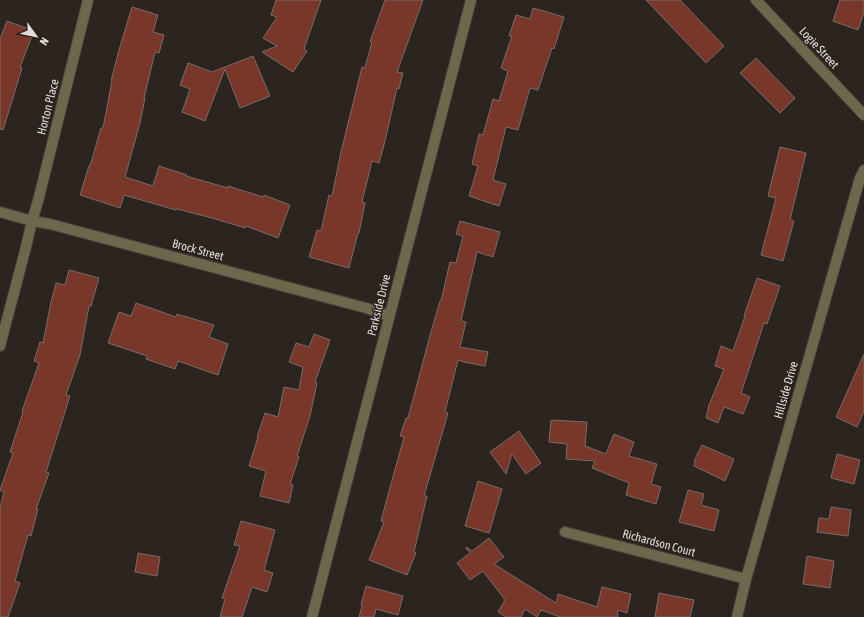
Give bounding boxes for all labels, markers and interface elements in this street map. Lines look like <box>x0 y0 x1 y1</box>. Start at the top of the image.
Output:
north arrow <box>16 16 56 56</box>
street label: Logie Street <box>796 24 842 72</box>
text: N <box>38 35 51 47</box>
street label: Horton Place <box>34 78 62 136</box>
street label: Brock Street <box>171 236 226 264</box>
street label: Parkside Drive <box>365 273 393 337</box>
street label: Hillside Drive <box>771 360 801 420</box>
street label: Richardson Court <box>621 527 697 560</box>

